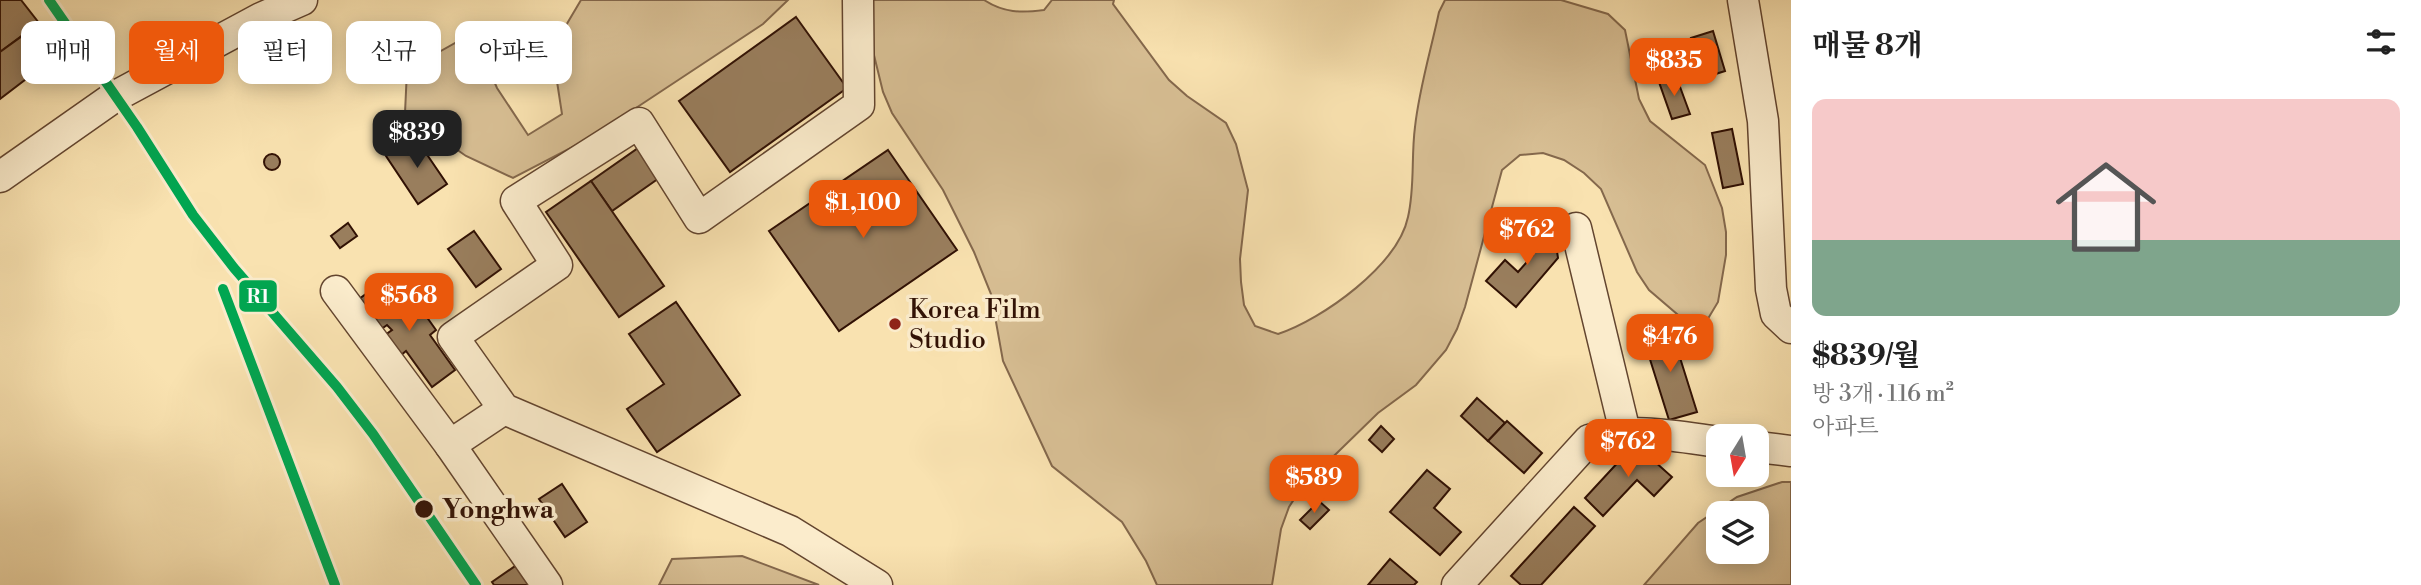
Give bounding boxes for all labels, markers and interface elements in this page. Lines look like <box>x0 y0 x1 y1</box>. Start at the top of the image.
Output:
chip: 매매 <box>21 21 115 84</box>
chip: 월세 <box>129 21 224 84</box>
chip: 필터 <box>238 21 332 84</box>
chip: 신규 <box>346 21 441 84</box>
chip: 아파트 <box>455 21 572 84</box>
icon: filters <box>2362 23 2400 61</box>
text: 매물 8개 <box>1812 27 1923 65</box>
pin: $835 <box>1633 38 1715 98</box>
text: $835 <box>1646 47 1702 75</box>
pin: $839 <box>376 110 458 170</box>
text: $839 <box>389 119 445 147</box>
icon: home <box>2043 144 2169 270</box>
pin: $1,100 <box>806 180 920 240</box>
text: $1,100 <box>825 189 901 217</box>
pin: $762 <box>1486 208 1568 267</box>
text: $762 <box>1499 216 1555 244</box>
pin: $568 <box>368 274 450 333</box>
line badge: R1 <box>238 279 278 313</box>
text: $568 <box>380 282 438 310</box>
text: R1 <box>246 285 270 309</box>
place label: Korea Film Studio <box>909 294 1041 356</box>
pin: $476 <box>1629 314 1711 374</box>
marker: Korea Film Studio <box>887 316 903 332</box>
text: $476 <box>1642 323 1698 351</box>
text: $839/월 <box>1812 337 1921 375</box>
text: 방 3개 · 116 m² <box>1812 380 1954 408</box>
text: 아파트 <box>1812 413 1879 441</box>
pin: $762 <box>1587 420 1669 479</box>
north arrow <box>1706 424 1769 486</box>
map controls <box>1706 424 1769 564</box>
text: $762 <box>1600 428 1656 456</box>
pin: $589 <box>1273 456 1355 515</box>
text: $589 <box>1285 464 1343 492</box>
place label: Yonghwa <box>442 494 555 526</box>
marker: Yonghwa <box>413 498 435 520</box>
button: layers <box>1706 501 1769 564</box>

